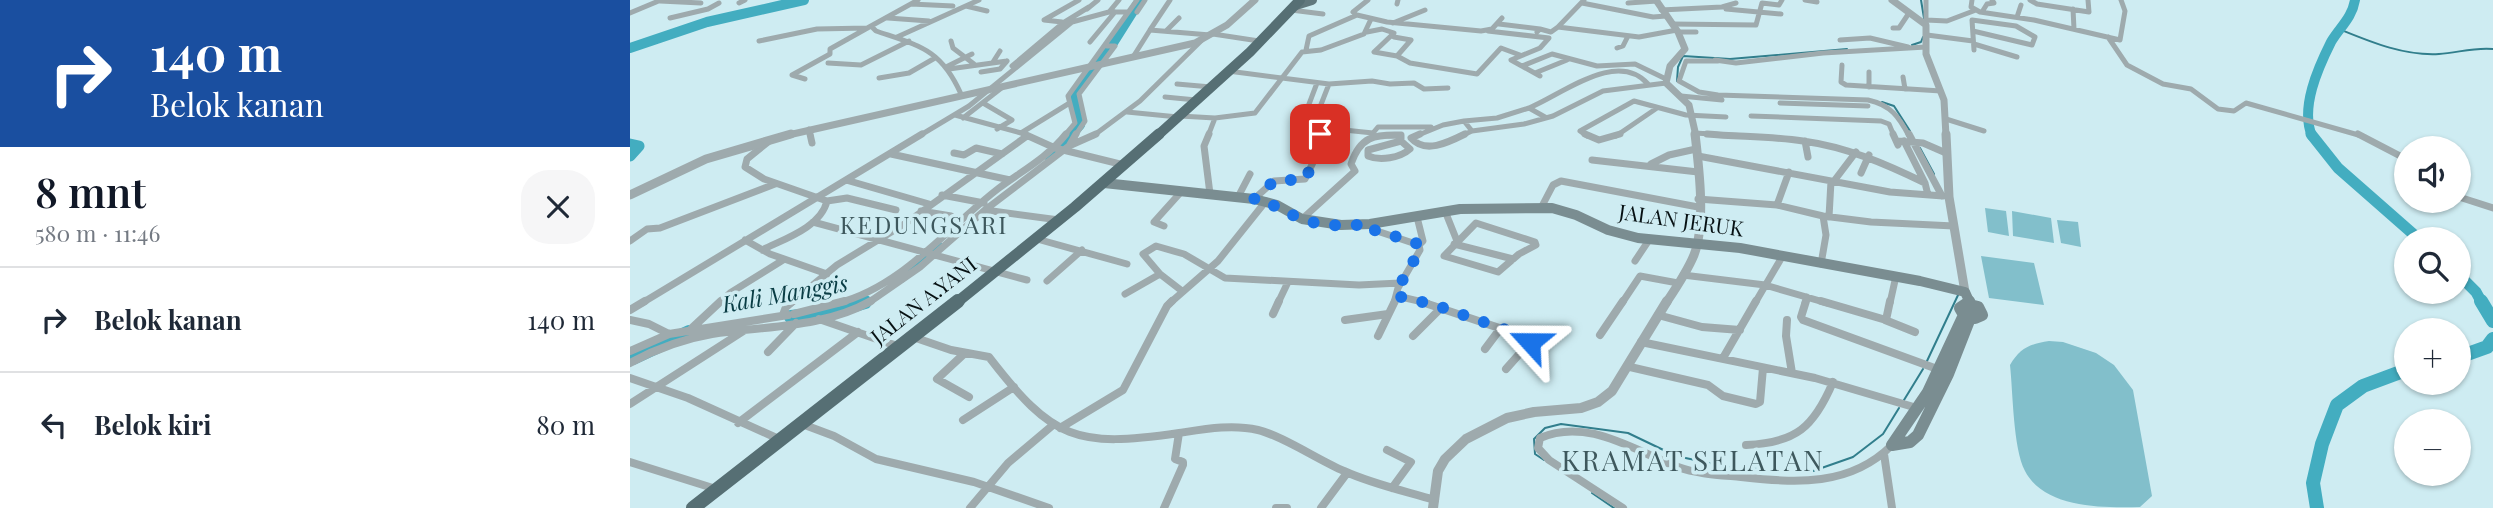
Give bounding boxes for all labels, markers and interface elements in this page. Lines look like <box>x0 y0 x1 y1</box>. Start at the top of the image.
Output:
text: 140 m <box>150 19 282 84</box>
icon: right <box>35 28 126 119</box>
text: Belok kanan <box>150 82 324 125</box>
pin <box>1290 104 1350 164</box>
icon: arrive <box>1301 115 1339 153</box>
map controls <box>2394 136 2471 486</box>
button: sound <box>2394 136 2471 213</box>
text: 8 mnt <box>35 163 146 219</box>
button: close <box>521 170 595 244</box>
street label: JALAN JERUK <box>1616 196 1746 242</box>
district label: KEDUNGSARI <box>840 208 1008 240</box>
text: 580 m · 11:46 <box>35 217 160 248</box>
button: search <box>2394 227 2471 304</box>
street label: JALAN A.YANI <box>863 249 981 350</box>
water label: Kali Manggis <box>718 266 850 319</box>
icon: right <box>35 301 73 339</box>
text: Belok kanan <box>94 302 242 337</box>
text: 140 m <box>527 302 595 337</box>
position arrow <box>1493 305 1567 379</box>
button: + <box>2394 318 2471 395</box>
icon: left <box>35 406 73 444</box>
text: Belok kiri <box>94 407 211 442</box>
text: 80 m <box>536 407 595 442</box>
button: − <box>2394 409 2471 486</box>
district label: KRAMAT SELATAN <box>1561 441 1825 478</box>

